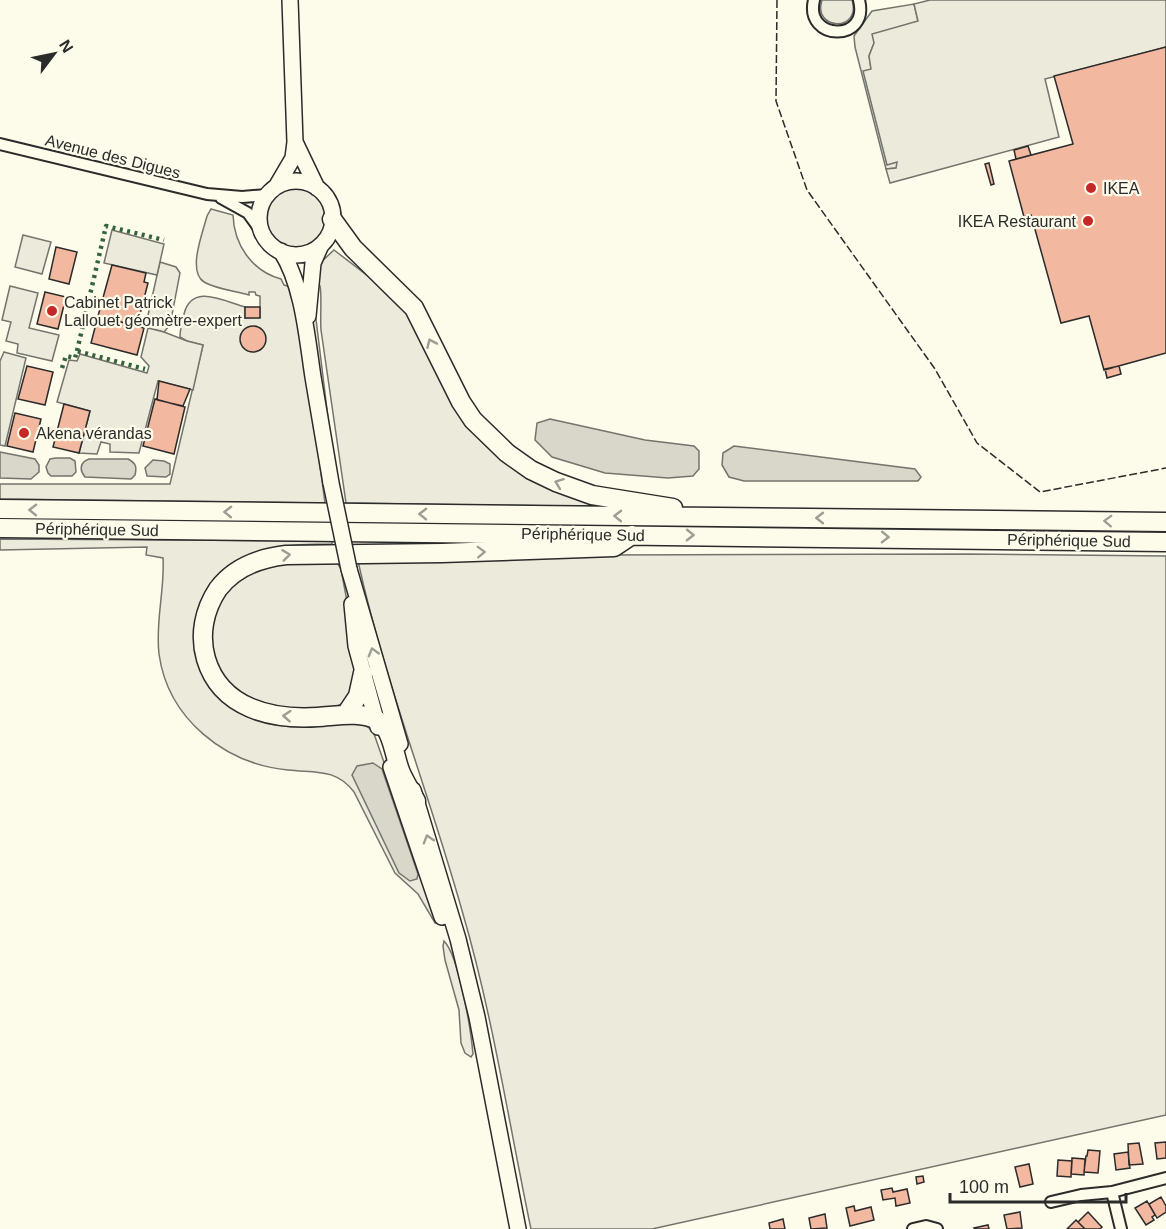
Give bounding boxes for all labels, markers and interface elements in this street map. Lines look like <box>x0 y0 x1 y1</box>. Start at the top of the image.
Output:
north arrow <box>24 24 84 84</box>
text: N <box>56 37 77 56</box>
street label: Avenue des Digues <box>44 131 182 181</box>
place label: IKEA <box>1103 180 1140 197</box>
marker: IKEA <box>1084 181 1098 195</box>
place label: IKEA Restaurant <box>958 213 1077 230</box>
marker: IKEA Restaurant <box>1081 214 1095 228</box>
place label: Cabinet Patrick Lallouet géomètre-expert <box>64 294 242 329</box>
marker: Cabinet Patrick Lallouet géomètre-expert <box>45 304 59 318</box>
one-way arrow <box>427 339 439 350</box>
place label: Akena vérandas <box>36 425 152 442</box>
marker: Akena vérandas <box>17 426 31 440</box>
one-way arrow <box>554 478 565 490</box>
one-way arrow <box>29 504 38 516</box>
one-way arrow <box>224 506 233 518</box>
one-way arrow <box>418 508 427 520</box>
one-way arrow <box>613 510 622 522</box>
one-way arrow <box>815 511 824 524</box>
one-way arrow <box>1103 515 1112 527</box>
street label: Périphérique Sud <box>35 520 159 539</box>
street label: Périphérique Sud <box>521 525 645 544</box>
one-way arrow <box>686 529 695 541</box>
one-way arrow <box>881 531 890 543</box>
street label: Périphérique Sud <box>1007 531 1131 550</box>
one-way arrow <box>476 546 485 558</box>
one-way arrow <box>281 549 291 562</box>
one-way arrow <box>368 647 380 658</box>
one-way arrow <box>283 710 292 723</box>
one-way arrow <box>423 834 435 845</box>
scale bar <box>950 1166 1126 1204</box>
text: 100 m <box>959 1177 1009 1197</box>

